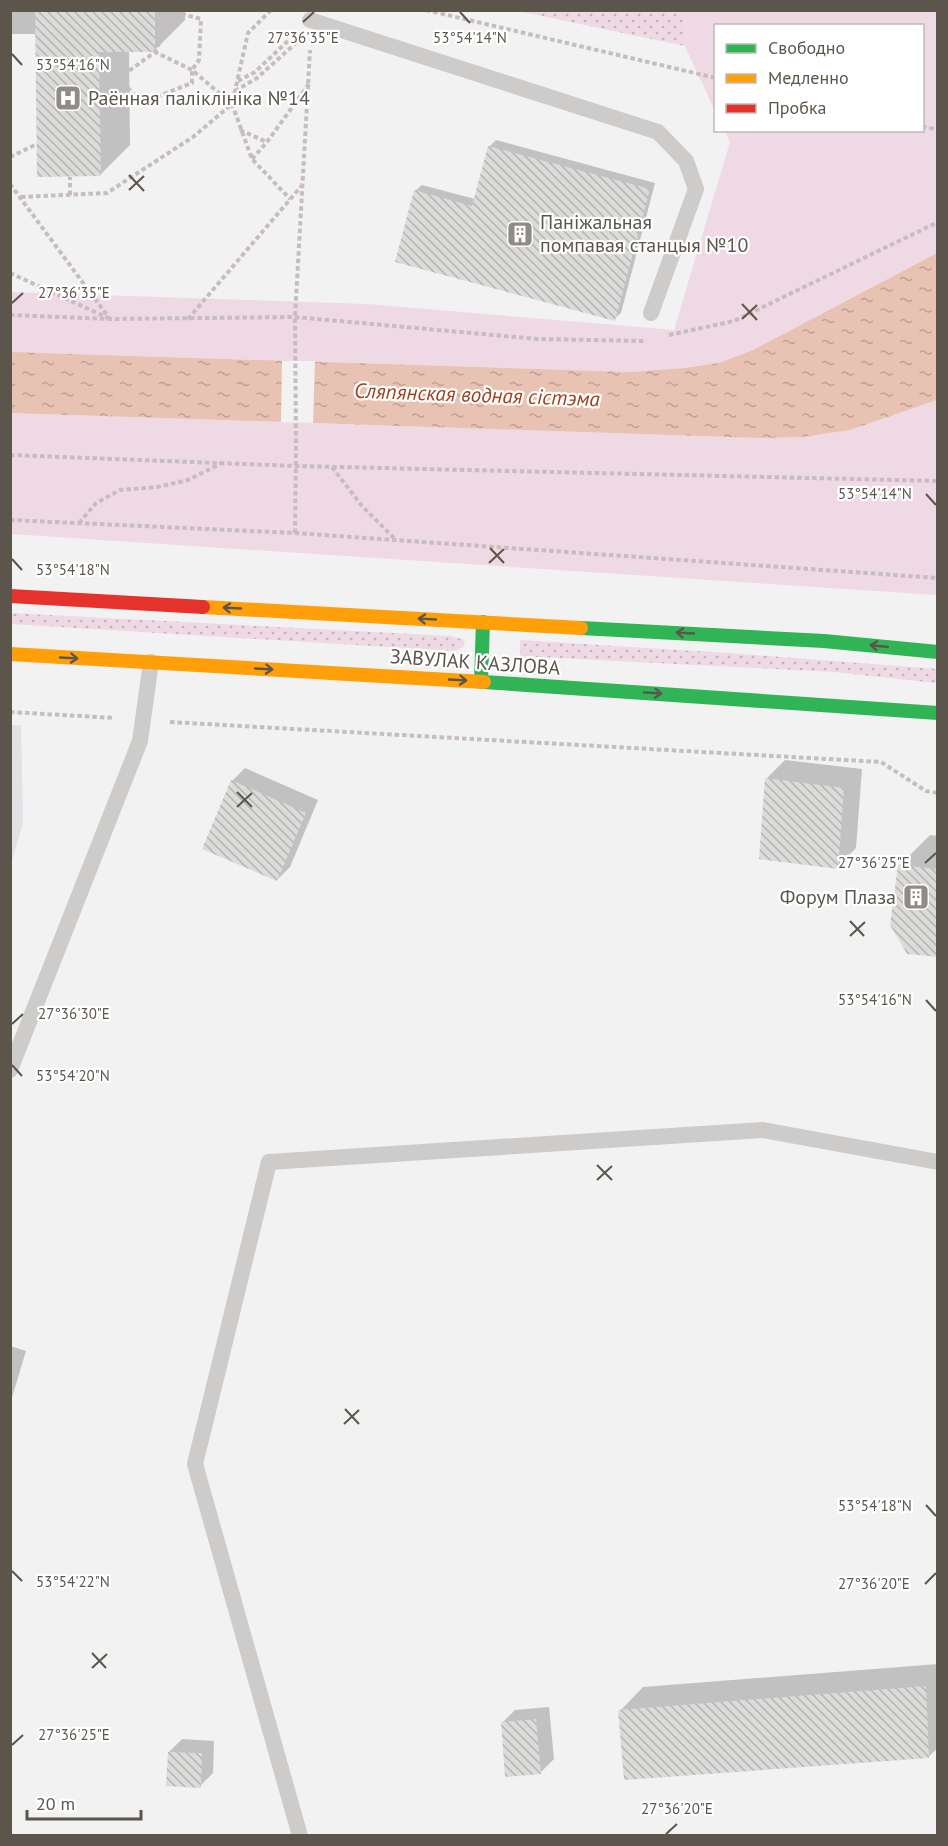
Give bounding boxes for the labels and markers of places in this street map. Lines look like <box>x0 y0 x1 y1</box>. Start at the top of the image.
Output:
hospital icon: Раённая паліклініка №14 <box>53 83 83 113</box>
place label: Раённая паліклініка №14 <box>88 85 310 111</box>
place label: Паніжальная помпавая станцыя №10 <box>540 209 748 258</box>
building icon: Паніжальная помпавая станцыя №10 <box>505 219 535 249</box>
building icon: Форум Плаза <box>901 882 931 912</box>
place label: Форум Плаза <box>780 884 896 910</box>

